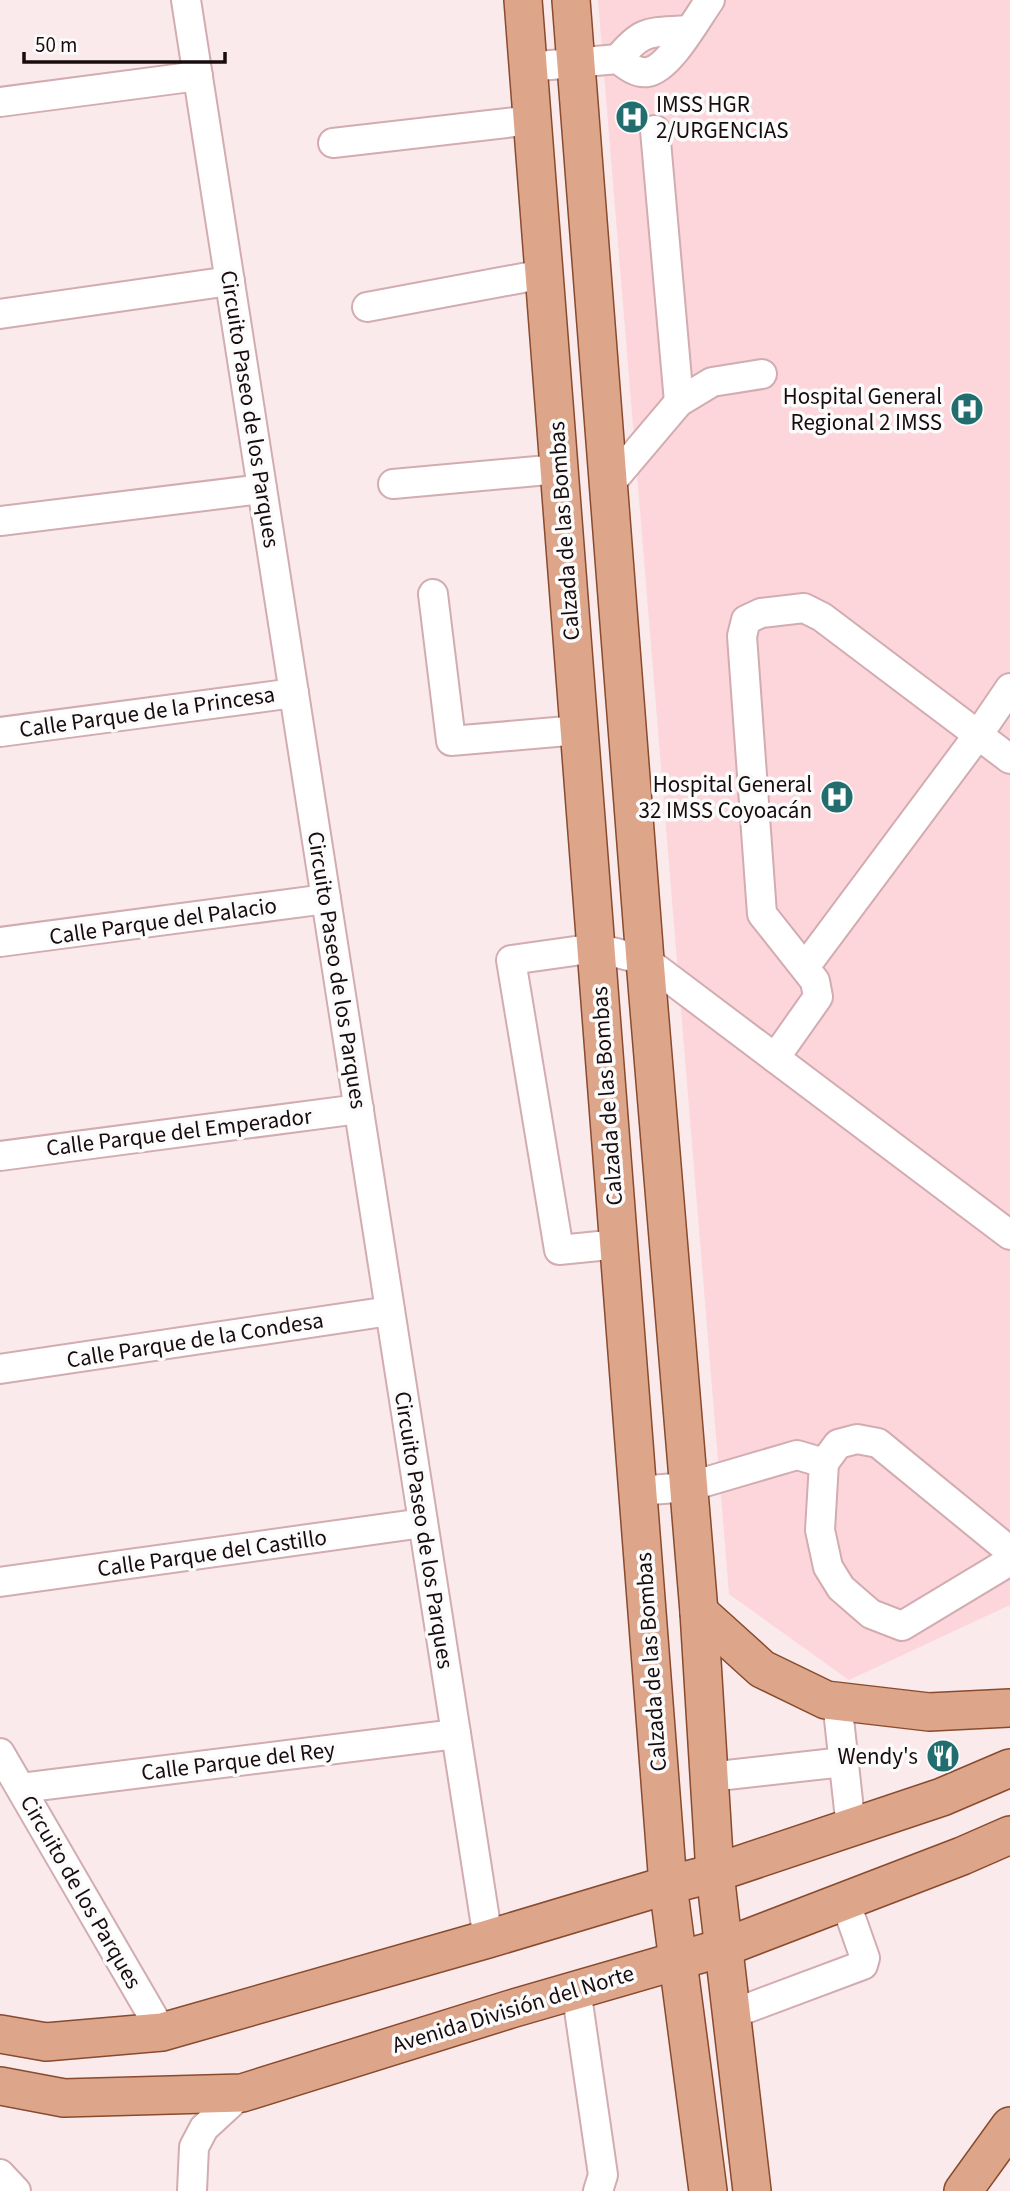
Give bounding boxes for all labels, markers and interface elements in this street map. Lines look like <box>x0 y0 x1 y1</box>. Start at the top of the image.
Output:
scale bar <box>24 21 226 65</box>
text: 50 m <box>35 30 77 60</box>
place label: IMSS HGR 2/URGENCIAS <box>656 88 789 147</box>
hospital icon: IMSS HGR 2/URGENCIAS <box>613 98 651 136</box>
street label: Circuito Paseo de los Parques <box>212 268 288 550</box>
place label: Hospital General Regional 2 IMSS <box>783 380 942 439</box>
hospital icon: Hospital General Regional 2 IMSS <box>948 390 986 428</box>
street label: Calzada de las Bombas <box>540 420 588 642</box>
street label: Calle Parque de la Princesa <box>17 678 277 746</box>
place label: Hospital General 32 IMSS Coyoacán <box>639 768 812 827</box>
hospital icon: Hospital General 32 IMSS Coyoacán <box>818 778 856 816</box>
street label: Circuito Paseo de los Parques <box>299 829 375 1111</box>
street label: Calle Parque del Palacio <box>47 889 279 953</box>
street label: Calzada de las Bombas <box>583 985 631 1207</box>
street label: Calle Parque del Emperador <box>44 1099 315 1165</box>
street label: Calle Parque de la Condesa <box>64 1303 326 1377</box>
street label: Circuito Paseo de los Parques <box>386 1389 462 1671</box>
street label: Calle Parque del Castillo <box>95 1521 329 1585</box>
street label: Calzada de las Bombas <box>627 1551 675 1773</box>
street label: Calle Parque del Rey <box>139 1733 337 1789</box>
restaurant icon: Wendy's <box>924 1737 962 1775</box>
place label: Wendy's <box>838 1740 918 1773</box>
street label: Circuito de los Parques <box>12 1789 150 1995</box>
street label: Avenida División del Norte <box>388 1956 638 2062</box>

